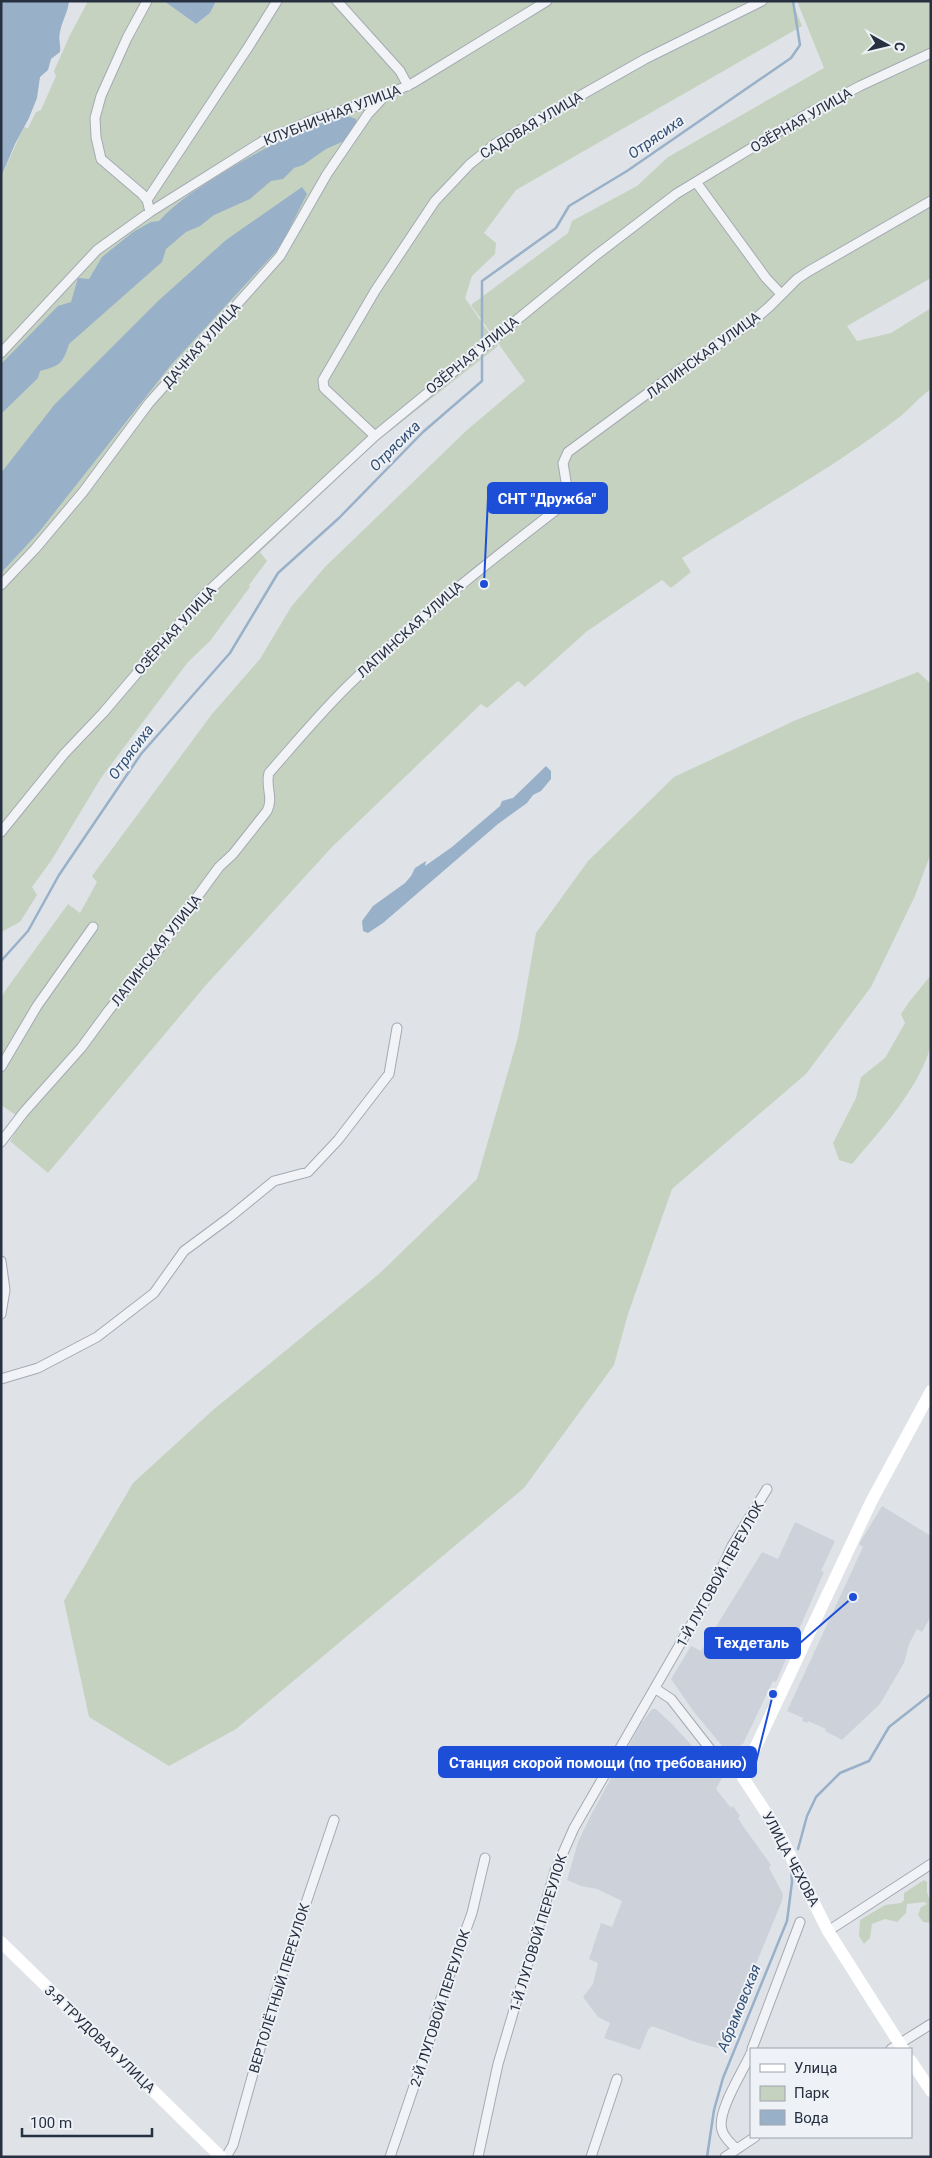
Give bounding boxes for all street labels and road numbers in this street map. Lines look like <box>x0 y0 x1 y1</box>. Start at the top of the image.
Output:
street label: КЛУБНИЧНАЯ УЛИЦА <box>261 81 403 149</box>
street label: ОЗЁРНАЯ УЛИЦА <box>748 85 854 155</box>
street label: САДОВАЯ УЛИЦА <box>477 88 585 162</box>
street label: ДАЧНАЯ УЛИЦА <box>159 299 243 391</box>
street label: ЛАПИНСКАЯ УЛИЦА <box>643 308 763 402</box>
street label: ОЗЁРНАЯ УЛИЦА <box>423 313 521 397</box>
street label: ЛАПИНСКАЯ УЛИЦА <box>354 577 466 681</box>
street label: ОЗЁРНАЯ УЛИЦА <box>131 582 219 678</box>
street label: ЛАПИНСКАЯ УЛИЦА <box>108 891 204 1009</box>
street label: 1-Й ЛУГОВОЙ ПЕРЕУЛОК <box>673 1498 767 1650</box>
street label: УЛИЦА ЧЕХОВА <box>759 1809 823 1909</box>
street label: 1-Й ЛУГОВОЙ ПЕРЕУЛОК <box>506 1852 570 2014</box>
street label: ВЕРТОЛЁТНЫЙ ПЕРЕУЛОК <box>246 1901 312 2075</box>
street label: 2-Й ЛУГОВОЙ ПЕРЕУЛОК <box>407 1927 473 2089</box>
street label: 3-Я ТРУДОВАЯ УЛИЦА <box>41 1982 159 2096</box>

